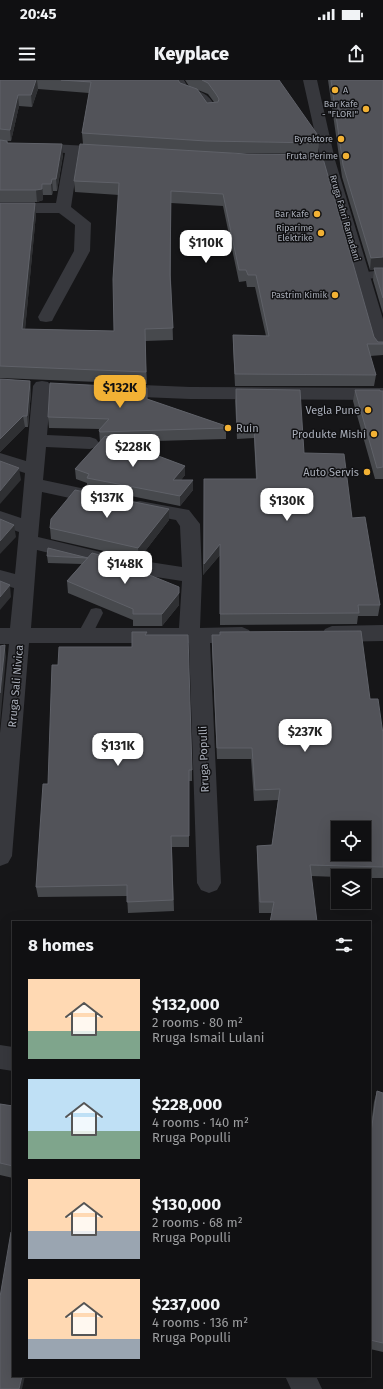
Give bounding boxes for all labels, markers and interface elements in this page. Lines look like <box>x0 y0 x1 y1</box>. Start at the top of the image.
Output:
text: 20:45 <box>20 5 56 23</box>
icon: menu <box>16 43 38 65</box>
text: Keyplace <box>154 43 229 65</box>
icon: share <box>345 43 367 65</box>
marker: A <box>330 85 340 95</box>
place label: A <box>343 85 349 95</box>
place label: Bar Kafe - "FLORI" <box>322 99 358 119</box>
marker: Bar Kafe - "FLORI" <box>361 104 371 114</box>
place label: Byrektore <box>294 134 333 144</box>
marker: Byrektore <box>336 134 346 144</box>
place label: Fruta Perime <box>286 151 338 161</box>
marker: Fruta Perime <box>341 151 351 161</box>
street label: Rruga Fahri Ramadani <box>328 174 362 262</box>
place label: Bar Kafe <box>275 209 309 219</box>
marker: Bar Kafe <box>312 209 322 219</box>
place label: Riparime Elektrike <box>276 223 313 243</box>
marker: Riparime Elektrike <box>316 228 326 238</box>
pin: $110K <box>178 230 234 264</box>
text: $110K <box>189 235 223 250</box>
place label: Pastrim Kimik <box>271 290 327 300</box>
marker: Pastrim Kimik <box>330 290 340 300</box>
pin: $132K <box>92 375 148 409</box>
text: $132K <box>103 380 137 395</box>
place label: Vegla Pune <box>305 404 360 417</box>
marker: Vegla Pune <box>363 405 373 415</box>
place label: Ruin <box>236 422 259 435</box>
marker: Ruin <box>223 423 233 433</box>
place label: Produkte Mishi <box>292 428 366 441</box>
marker: Produkte Mishi <box>369 429 379 439</box>
pin: $228K <box>105 434 161 468</box>
text: $228K <box>115 439 151 454</box>
place label: Auto Servis <box>303 466 359 479</box>
marker: Auto Servis <box>362 467 372 477</box>
pin: $137K <box>79 485 135 519</box>
pin: $130K <box>259 488 315 522</box>
text: $137K <box>90 490 124 505</box>
text: $130K <box>269 493 305 508</box>
pin: $148K <box>97 551 153 585</box>
text: $148K <box>107 556 143 571</box>
street label: Rruga Sali Nivica <box>6 644 26 728</box>
pin: $237K <box>277 719 333 753</box>
text: $237K <box>288 724 322 739</box>
street label: Rruga Populli <box>196 725 212 793</box>
pin: $131K <box>90 733 146 767</box>
text: $131K <box>101 738 135 753</box>
map controls <box>331 821 371 909</box>
button: locate <box>331 821 371 861</box>
button: layers <box>331 869 371 909</box>
icon: filters <box>333 934 355 956</box>
text: 8 homes <box>28 935 94 956</box>
text: $132,000 <box>152 994 220 1015</box>
icon: home <box>60 995 108 1043</box>
text: 2 rooms · 80 m² <box>152 1015 243 1030</box>
text: Rruga Ismail Lulani <box>152 1030 264 1045</box>
text: $228,000 <box>152 1094 222 1115</box>
icon: home <box>60 1095 108 1143</box>
text: 4 rooms · 140 m² <box>152 1115 249 1130</box>
text: Rruga Populli <box>152 1130 231 1145</box>
text: $130,000 <box>152 1194 221 1215</box>
icon: home <box>60 1195 108 1243</box>
text: 2 rooms · 68 m² <box>152 1215 243 1230</box>
text: Rruga Populli <box>152 1230 231 1245</box>
text: $237,000 <box>152 1294 220 1315</box>
icon: home <box>60 1295 108 1343</box>
text: 4 rooms · 136 m² <box>152 1315 248 1330</box>
text: Rruga Populli <box>152 1330 231 1345</box>

